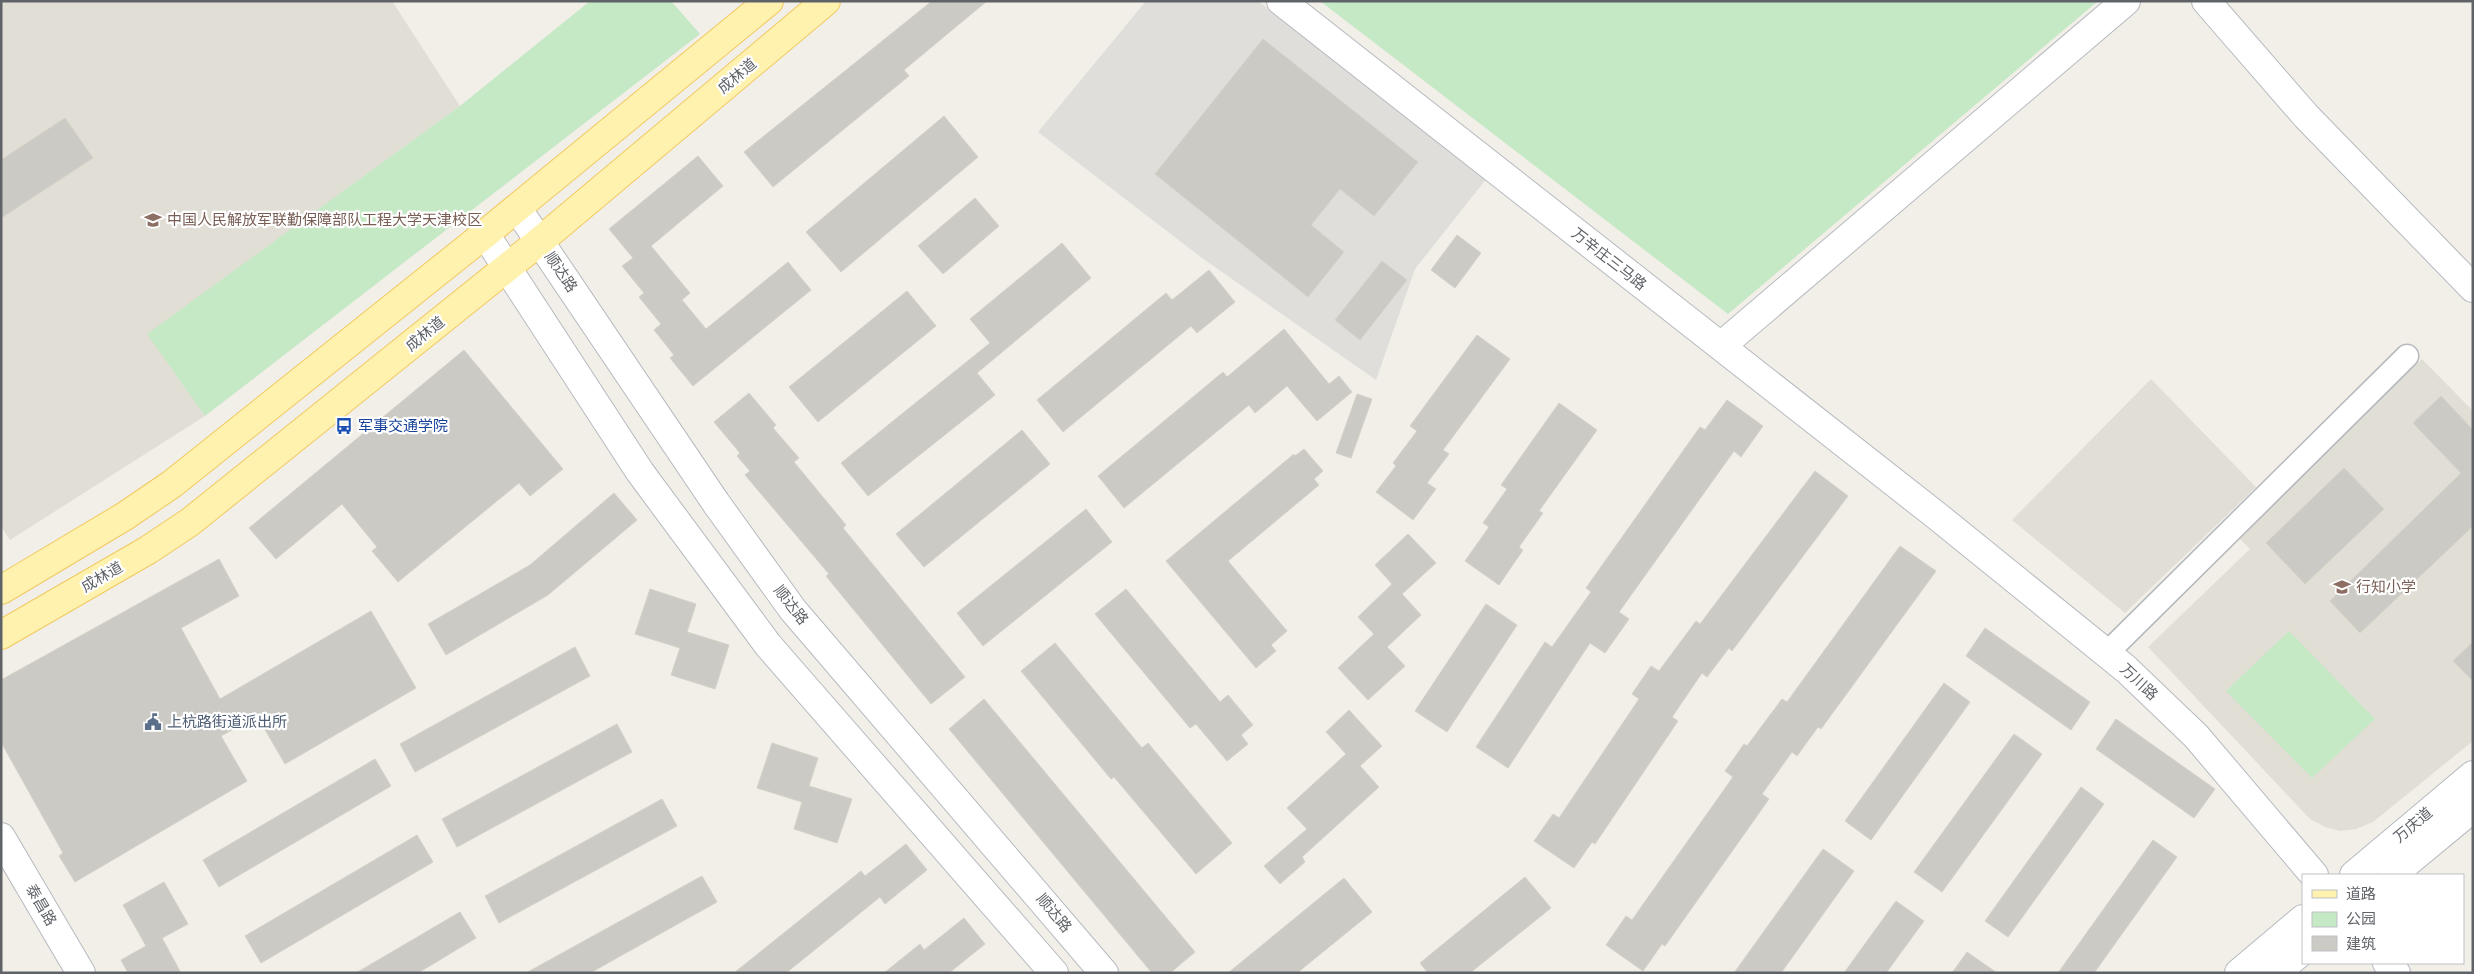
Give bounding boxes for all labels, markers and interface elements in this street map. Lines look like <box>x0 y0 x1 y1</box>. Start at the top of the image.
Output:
street label: 成林道 <box>714 55 760 97</box>
school or university icon: 中国人民解放军联勤保障部队工程大学天津校区 <box>143 210 163 230</box>
place label: 中国人民解放军联勤保障部队工程大学天津校区 <box>167 211 482 229</box>
street label: 万辛庄三马路 <box>1568 224 1650 294</box>
street label: 顺达路 <box>541 248 581 296</box>
street label: 成林道 <box>402 313 448 355</box>
bus stop icon: 军事交通学院 <box>334 416 354 436</box>
place label: 军事交通学院 <box>358 417 448 435</box>
street label: 成林道 <box>78 558 126 596</box>
school or university icon: 行知小学 <box>2332 577 2352 597</box>
place label: 行知小学 <box>2356 578 2416 596</box>
street label: 顺达路 <box>770 582 812 628</box>
street label: 万川路 <box>2116 660 2162 704</box>
public building icon: 上杭路街道派出所 <box>143 712 163 732</box>
place label: 上杭路街道派出所 <box>167 713 287 731</box>
street label: 万庆道 <box>2390 804 2436 846</box>
legend <box>2302 874 2464 964</box>
street label: 泰昌路 <box>22 881 60 929</box>
text: 道路 <box>2346 885 2376 903</box>
street label: 顺达路 <box>1033 890 1075 936</box>
text: 公园 <box>2346 910 2376 928</box>
text: 建筑 <box>2346 935 2376 953</box>

